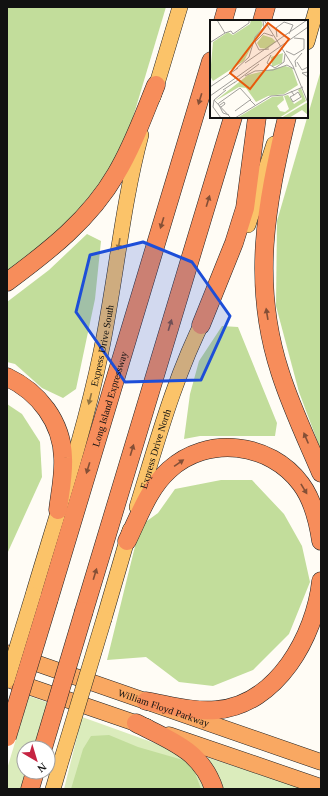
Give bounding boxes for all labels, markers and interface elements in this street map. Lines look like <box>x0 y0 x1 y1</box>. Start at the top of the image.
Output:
inset map <box>210 20 308 118</box>
one-way arrow <box>197 93 203 105</box>
one-way arrow <box>205 194 211 206</box>
one-way arrow <box>159 218 165 230</box>
one-way arrow <box>116 238 122 250</box>
street label: Express Drive South <box>89 304 116 387</box>
one-way arrow <box>264 308 270 320</box>
one-way arrow <box>167 319 173 331</box>
street label: Long Island Expressway <box>90 350 129 448</box>
one-way arrow <box>87 393 93 405</box>
street label: Express Drive North <box>138 408 173 490</box>
one-way arrow <box>303 432 309 443</box>
one-way arrow <box>129 443 135 455</box>
one-way arrow <box>173 459 184 467</box>
one-way arrow <box>85 463 91 475</box>
one-way arrow <box>301 483 308 495</box>
one-way arrow <box>92 568 98 580</box>
street label: William Floyd Parkway <box>117 687 211 729</box>
north arrow <box>16 740 56 780</box>
text: N <box>35 761 49 775</box>

